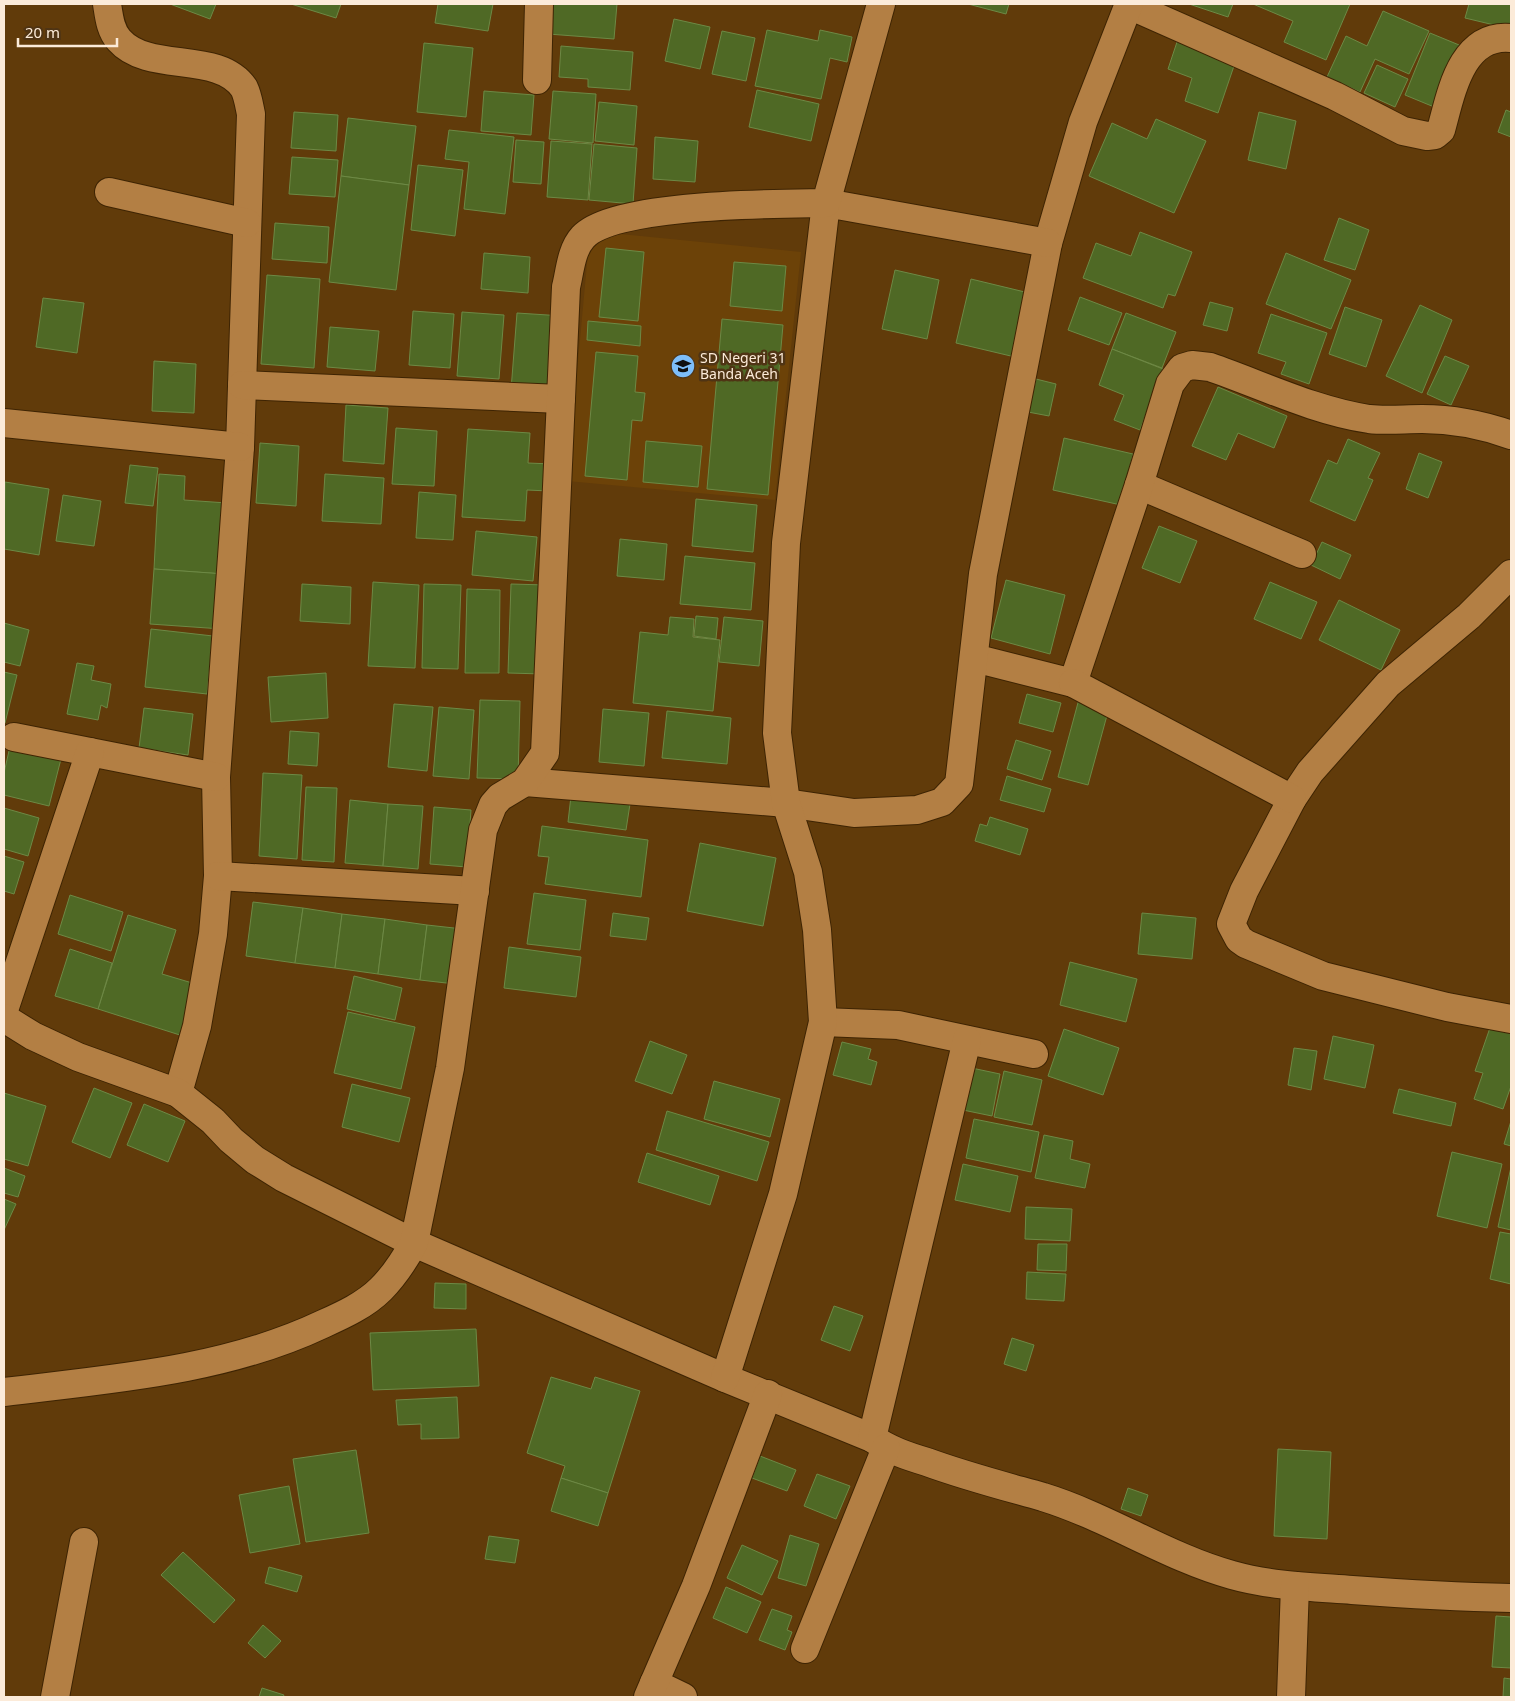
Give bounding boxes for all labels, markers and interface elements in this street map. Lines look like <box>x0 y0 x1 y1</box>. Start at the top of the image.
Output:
scale bar <box>18 15 116 47</box>
text: 20 m <box>25 22 60 42</box>
place label: SD Negeri 31 Banda Aceh <box>700 348 786 383</box>
school or university icon: SD Negeri 31 Banda Aceh <box>670 353 696 379</box>

